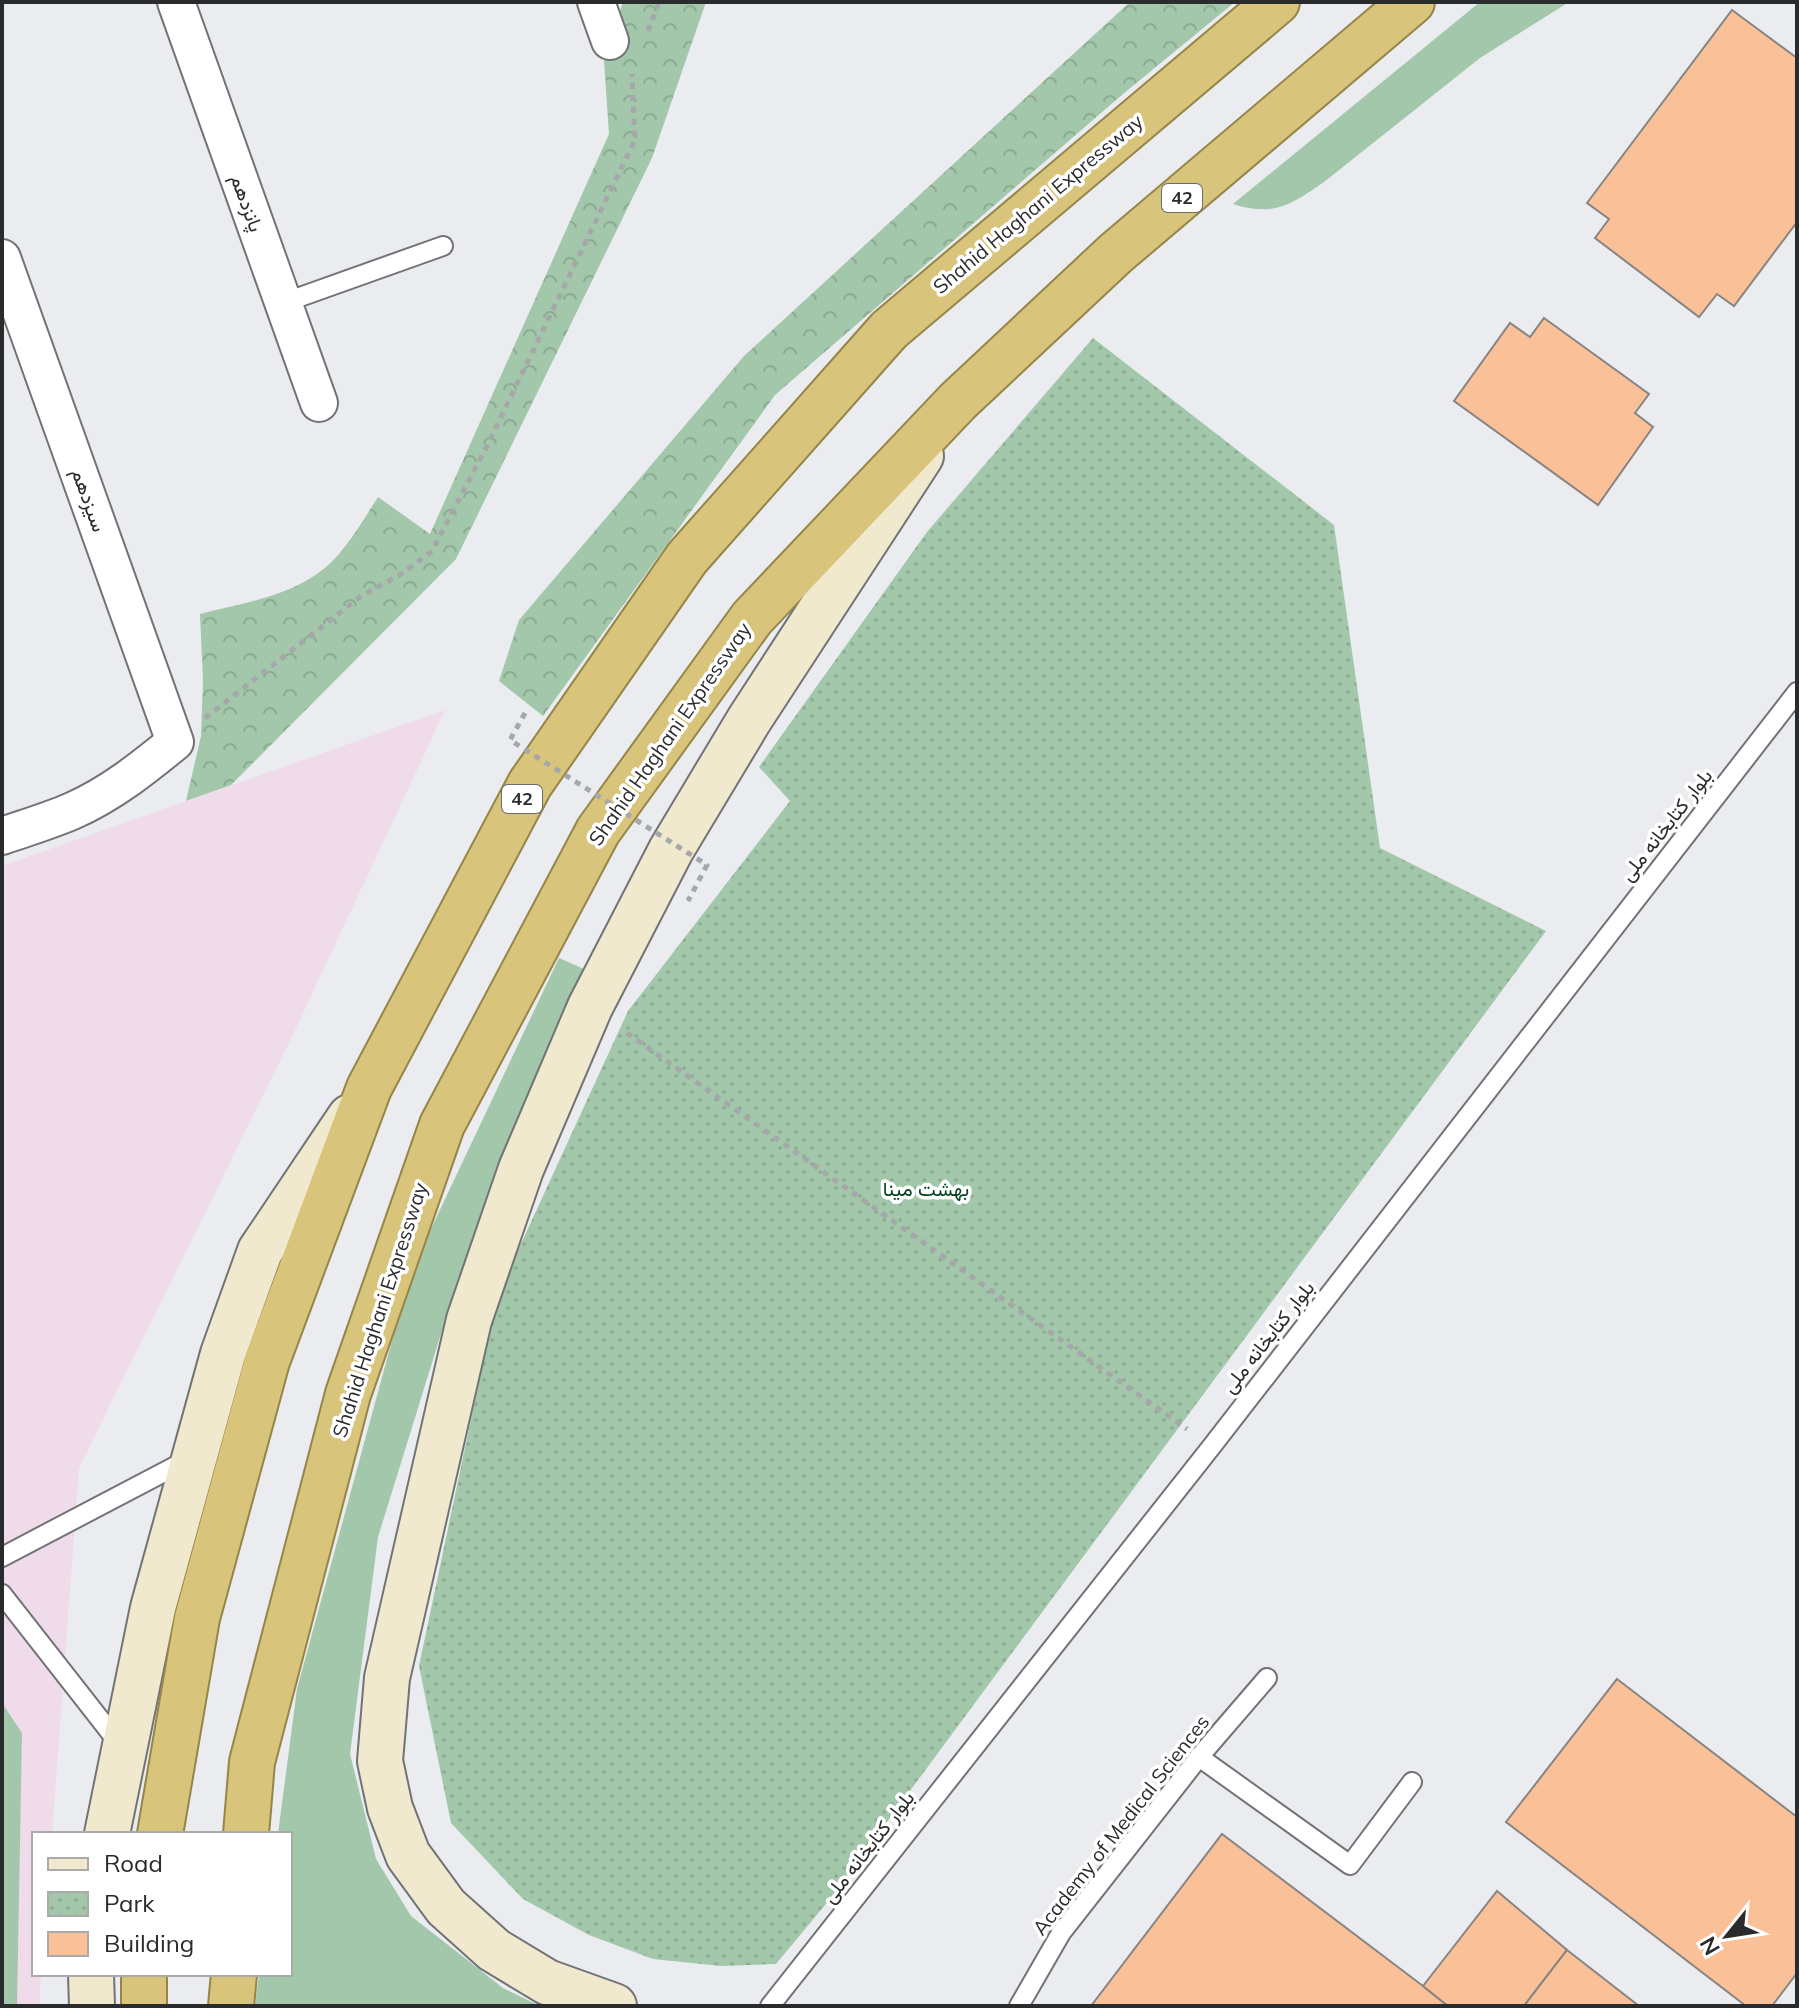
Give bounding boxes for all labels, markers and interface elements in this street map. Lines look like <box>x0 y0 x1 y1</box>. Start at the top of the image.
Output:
street label: Shahid Haghani Expressway <box>928 108 1148 299</box>
street label: پانزدهم <box>224 171 269 236</box>
road number: 42 <box>1162 184 1202 212</box>
street label: سیزدهم <box>65 465 113 535</box>
street label: Shahid Haghani Expressway <box>583 617 756 850</box>
street label: بلوار کتابخانه ملی <box>1614 764 1718 886</box>
road number: 42 <box>502 785 542 813</box>
park label: بهشت مينا <box>883 1176 969 1202</box>
street label: Shahid Haghani Expressway <box>326 1179 433 1440</box>
street label: بلوار کتابخانه ملی <box>1216 1276 1320 1398</box>
street label: Academy of Medical Sciences <box>1027 1710 1214 1940</box>
street label: بلوار کتابخانه ملی <box>816 1786 920 1908</box>
legend <box>32 1832 292 1976</box>
text: Road <box>104 1848 163 1878</box>
text: Park <box>104 1888 155 1918</box>
north arrow <box>1687 1896 1767 1976</box>
text: Building <box>104 1928 194 1958</box>
text: N <box>1693 1932 1726 1960</box>

